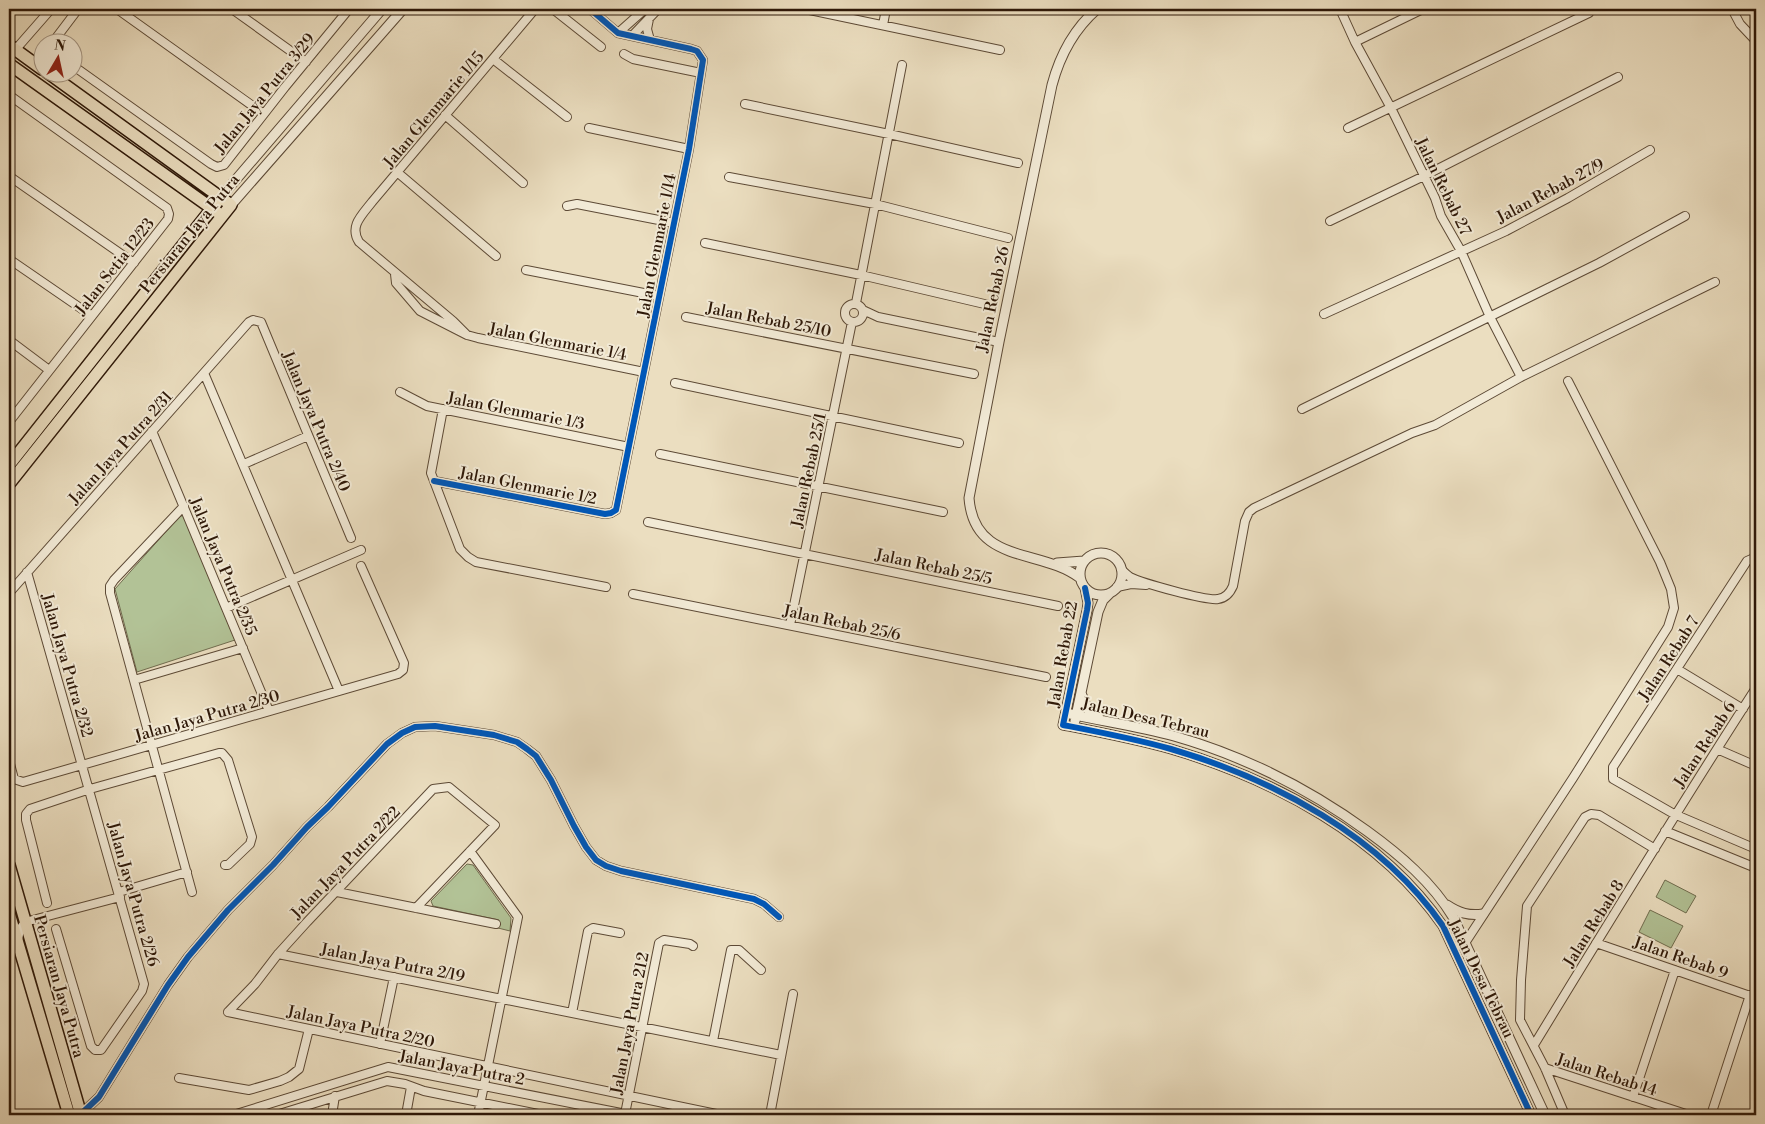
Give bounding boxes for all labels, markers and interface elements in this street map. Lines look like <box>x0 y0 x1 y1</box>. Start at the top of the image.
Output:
street label: Jalan Jaya Putra 3/29 <box>209 29 320 159</box>
north arrow <box>32 32 82 82</box>
text: N <box>53 36 67 56</box>
street label: Jalan Glenmarie 1/15 <box>378 47 489 173</box>
street label: Jalan Rebab 27 <box>1410 133 1475 239</box>
street label: Jalan Rebab 27/9 <box>1492 154 1608 228</box>
street label: Persiaran Jaya Putra <box>136 169 245 297</box>
street label: Jalan Glenmarie 1/14 <box>633 171 681 320</box>
street label: Jalan Setia 12/23 <box>70 214 159 320</box>
street label: Jalan Rebab 26 <box>972 244 1014 355</box>
street label: Jalan Rebab 25/10 <box>704 298 833 342</box>
street label: Jalan Glenmarie 1/4 <box>486 319 629 365</box>
street label: Jalan Jaya Putra 2/40 <box>277 347 355 495</box>
street label: Jalan Jaya Putra 2/31 <box>64 387 177 509</box>
street label: Jalan Glenmarie 1/3 <box>444 388 586 434</box>
street label: Jalan Rebab 25/1 <box>787 411 831 531</box>
street label: Jalan Glenmarie 1/2 <box>456 463 598 509</box>
street label: Jalan Jaya Putra 2/35 <box>185 493 261 639</box>
street label: Jalan Rebab 25/5 <box>873 545 994 589</box>
street label: Jalan Jaya Putra 2/32 <box>37 590 97 739</box>
street label: Jalan Rebab 22 <box>1044 600 1082 710</box>
street label: Jalan Rebab 25/6 <box>780 601 903 645</box>
street label: Jalan Rebab 7 <box>1633 612 1704 706</box>
street label: Jalan Jaya Putra 2/30 <box>131 686 282 747</box>
street label: Jalan Desa Tebrau <box>1079 693 1212 742</box>
street label: Jalan Rebab 6 <box>1669 697 1740 792</box>
street label: Jalan Jaya Putra 2/22 <box>286 802 405 924</box>
street label: Jalan Jaya Putra 2/26 <box>103 819 163 969</box>
street label: Jalan Rebab 8 <box>1559 876 1629 972</box>
street label: Persiaran Jaya Putra <box>29 913 89 1061</box>
street label: Jalan Desa Tebrau <box>1443 914 1519 1041</box>
street label: Jalan Rebab 9 <box>1630 932 1731 984</box>
street label: Jalan Jaya Putra 2/19 <box>318 939 467 987</box>
street label: Jalan Jaya Putra 212 <box>606 951 654 1097</box>
street label: Jalan Jaya Putra 2/20 <box>284 1001 436 1052</box>
street label: Jalan Jaya Putra 2 <box>396 1046 526 1090</box>
street label: Jalan Rebab 14 <box>1553 1049 1660 1101</box>

